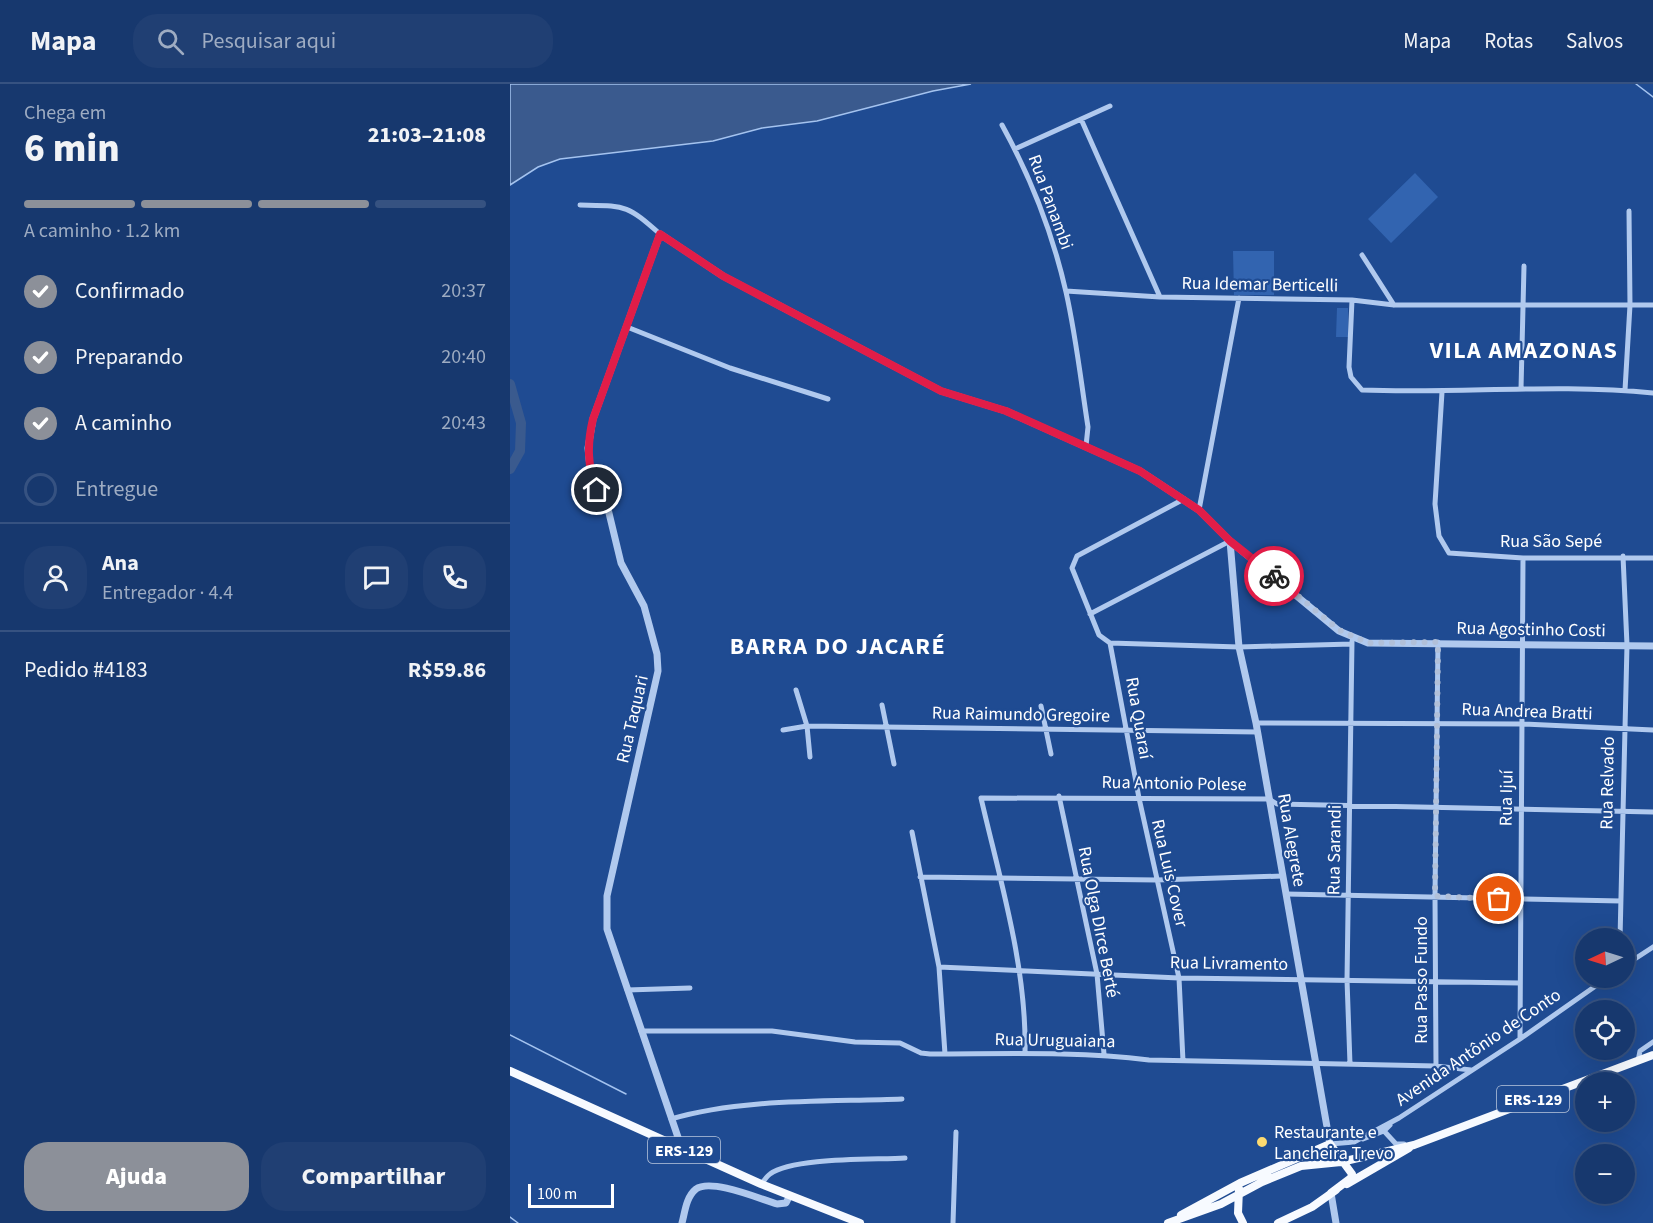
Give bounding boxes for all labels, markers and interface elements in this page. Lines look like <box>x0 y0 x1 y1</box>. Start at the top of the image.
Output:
search box <box>133 14 553 68</box>
text: Mapa <box>30 21 97 61</box>
icon: search <box>154 25 187 58</box>
text: Pesquisar aqui <box>202 25 336 57</box>
text: Mapa <box>1403 26 1451 56</box>
text: Rotas <box>1484 26 1533 56</box>
text: Salvos <box>1566 26 1623 56</box>
text: Chega em <box>24 99 106 127</box>
text: 21:03–21:08 <box>368 119 486 151</box>
text: 6 min <box>24 121 120 177</box>
street label: Rua Panambi <box>1022 151 1079 253</box>
text: A caminho · 1.2 km <box>24 217 180 245</box>
street label: Rua Idemar Berticelli <box>1181 271 1339 298</box>
icon: check <box>24 275 57 308</box>
text: Confirmado <box>75 275 184 307</box>
text: 20:37 <box>441 277 486 305</box>
district label: VILA AMAZONAS <box>1429 333 1618 368</box>
icon: check <box>24 341 57 374</box>
text: Preparando <box>75 341 183 373</box>
text: 20:40 <box>441 343 486 371</box>
icon: check <box>24 407 57 440</box>
text: A caminho <box>75 407 172 439</box>
text: 20:43 <box>441 409 486 437</box>
pin <box>571 464 622 515</box>
text: Entregue <box>75 473 158 505</box>
icon: home <box>580 473 613 506</box>
street label: Rua São Sepé <box>1500 529 1602 554</box>
button: person <box>24 546 87 609</box>
button: chat <box>345 546 408 609</box>
button: phone <box>423 546 486 609</box>
courier <box>1244 546 1304 606</box>
text: Ana <box>102 547 139 579</box>
icon: bike <box>1258 560 1291 593</box>
text: Entregador · 4.4 <box>102 579 233 607</box>
street label: Rua Agostinho Costi <box>1456 616 1606 643</box>
district label: BARRA DO JACARÉ <box>730 629 946 664</box>
text: Pedido #4183 <box>24 654 148 686</box>
text: R$59.86 <box>408 654 486 686</box>
street label: Rua Taquari <box>610 673 655 766</box>
street label: Rua Quaraí <box>1119 675 1158 762</box>
street label: Rua Andrea Bratti <box>1461 697 1593 726</box>
street label: Rua Raimundo Gregoire <box>932 700 1110 729</box>
street label: Rua Relvado <box>1594 736 1621 830</box>
street label: Rua Ijuí <box>1494 769 1519 826</box>
street label: Rua Antonio Polese <box>1101 770 1247 797</box>
street label: Rua Alegrete <box>1271 791 1312 889</box>
street label: Rua Sarandi <box>1321 805 1348 895</box>
street label: Rua Luis Cover <box>1145 817 1194 930</box>
street label: Rua Olga DIrce Berté <box>1072 844 1125 1000</box>
pin <box>1473 873 1524 924</box>
icon: bag <box>1482 882 1515 915</box>
street label: Rua Passo Fundo <box>1409 916 1434 1044</box>
north arrow <box>1575 928 1635 988</box>
map controls <box>1575 928 1635 1204</box>
street label: Rua Livramento <box>1170 950 1288 977</box>
street label: Avenida Antônio de Conto <box>1391 983 1566 1112</box>
button: locate <box>1575 1000 1635 1060</box>
street label: Rua Uruguaiana <box>994 1027 1116 1054</box>
button: + <box>1575 1072 1635 1132</box>
road number: ERS-129 <box>1497 1086 1569 1112</box>
place label: Restaurante e Lancheira Trevo <box>1274 1120 1394 1166</box>
marker: Restaurante e Lancheira Trevo <box>1255 1135 1269 1149</box>
road number: ERS-129 <box>648 1137 720 1163</box>
button: Ajuda <box>24 1142 249 1211</box>
button: Compartilhar <box>261 1142 486 1211</box>
button: − <box>1575 1144 1635 1204</box>
scale bar <box>528 1181 614 1208</box>
text: 100 m <box>537 1183 577 1205</box>

